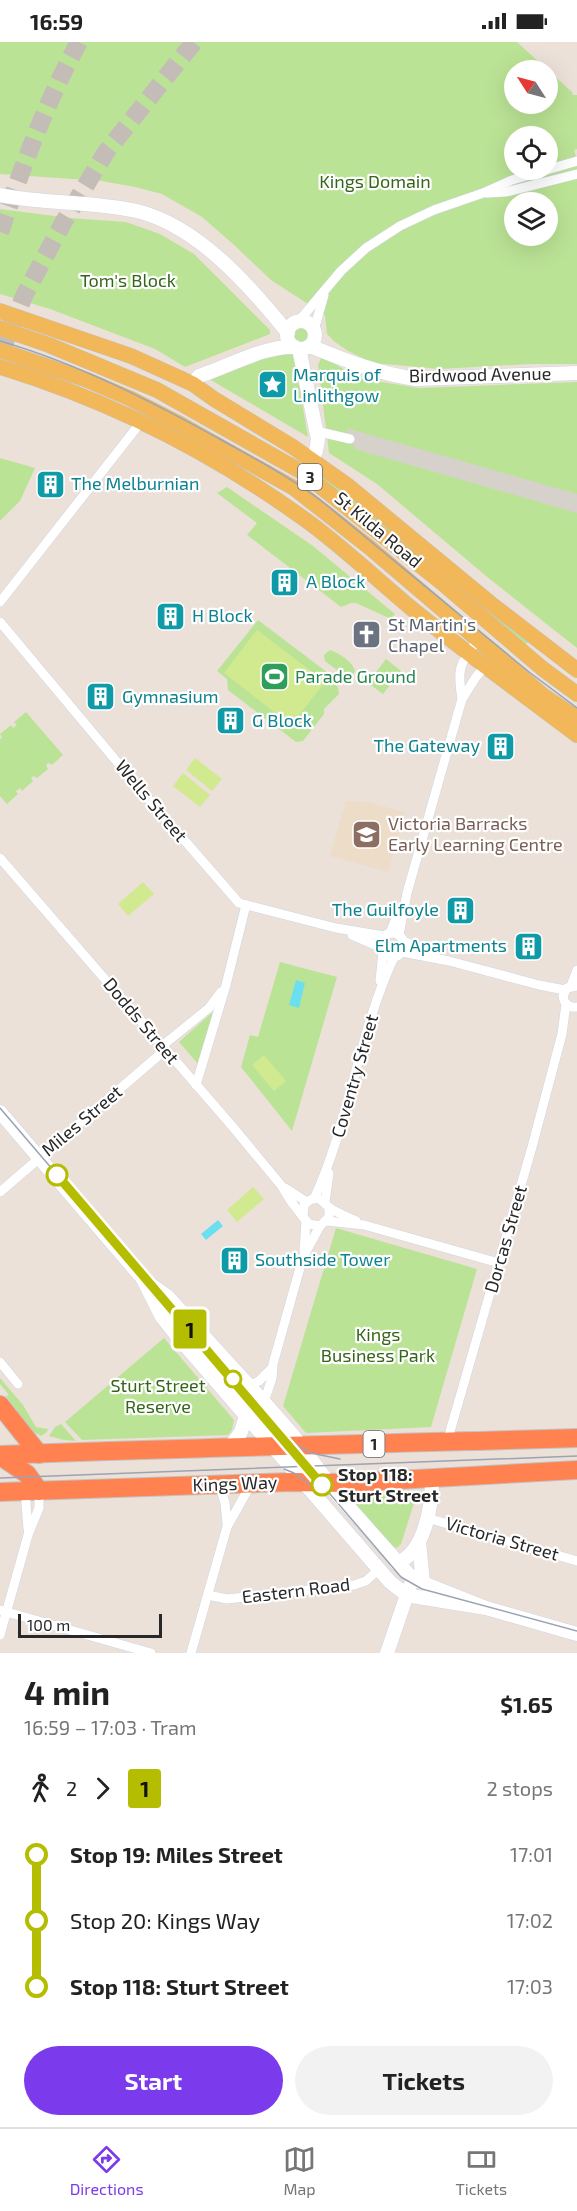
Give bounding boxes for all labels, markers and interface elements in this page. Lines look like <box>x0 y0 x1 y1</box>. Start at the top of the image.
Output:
text: 16:59 <box>30 8 83 34</box>
north arrow <box>504 60 558 114</box>
map controls <box>504 60 558 246</box>
button: locate <box>504 126 558 180</box>
park label: Kings Domain <box>319 170 431 192</box>
button: layers <box>504 192 558 246</box>
park label: Tom's Block <box>80 269 176 291</box>
street label: Birdwood Avenue <box>409 362 551 386</box>
place label: Marquis of Linlithgow <box>293 363 382 406</box>
place icon: Marquis of Linlithgow <box>256 369 288 401</box>
road number: 3 <box>298 464 322 490</box>
building icon: The Melburnian <box>34 468 66 500</box>
place label: The Melburnian <box>71 472 199 494</box>
street label: St Kilda Road <box>331 486 427 572</box>
building icon: A Block <box>269 566 301 598</box>
place label: A Block <box>306 570 365 592</box>
building icon: H Block <box>155 600 187 632</box>
place label: H Block <box>192 604 253 626</box>
place label: St Martin's Chapel <box>388 613 476 656</box>
church icon: St Martin's Chapel <box>351 619 383 651</box>
sports icon: Parade Ground <box>258 661 290 693</box>
place label: Parade Ground <box>295 665 416 687</box>
building icon: Gymnasium <box>85 681 117 713</box>
place label: Gymnasium <box>122 685 219 707</box>
building icon: G Block <box>215 705 247 737</box>
place label: G Block <box>252 709 312 731</box>
building icon: The Gateway <box>485 730 517 762</box>
place label: The Gateway <box>374 734 480 756</box>
street label: Wells Street <box>111 755 193 846</box>
place label: Victoria Barracks Early Learning Centre <box>388 812 563 855</box>
school or university icon: Victoria Barracks Early Learning Centre <box>351 818 383 850</box>
building icon: The Guilfoyle <box>444 894 476 926</box>
place label: The Guilfoyle <box>332 898 439 920</box>
building icon: Elm Apartments <box>512 930 544 962</box>
place label: Elm Apartments <box>375 934 507 956</box>
street label: Dodds Street <box>99 973 184 1068</box>
street label: Coventry Street <box>326 1011 382 1140</box>
street label: Miles Street <box>37 1080 126 1160</box>
unlabelled marker <box>46 1164 68 1186</box>
street label: Dorcas Street <box>479 1182 531 1295</box>
building icon: Southside Tower <box>218 1244 250 1276</box>
place label: Southside Tower <box>255 1248 390 1270</box>
line badge: 1 <box>170 1310 210 1348</box>
text: 1 <box>185 1317 195 1342</box>
park label: Kings Business Park <box>321 1323 435 1366</box>
unlabelled marker <box>224 1370 242 1388</box>
park label: Sturt Street Reserve <box>110 1374 206 1417</box>
road number: 1 <box>364 1431 385 1457</box>
place label: Stop 118: Sturt Street <box>338 1463 439 1506</box>
street label: Kings Way <box>192 1471 278 1495</box>
marker: Stop 118: Sturt Street <box>311 1474 333 1496</box>
street label: Victoria Street <box>443 1511 562 1565</box>
street label: Eastern Road <box>241 1572 351 1608</box>
scale bar <box>18 1611 162 1638</box>
text: 100 m <box>27 1615 70 1634</box>
text: 4 min <box>24 1672 110 1712</box>
text: $1.65 <box>500 1691 553 1717</box>
text: 16:59 – 17:03 · Tram <box>24 1715 197 1739</box>
icon: walk <box>24 1772 57 1805</box>
icon: forward <box>86 1772 119 1805</box>
text: 2 <box>66 1776 77 1800</box>
text: 1 <box>140 1776 149 1801</box>
text: 2 stops <box>486 1776 553 1800</box>
text: Stop 19: Miles Street <box>70 1841 283 1867</box>
text: 17:01 <box>510 1842 553 1866</box>
text: Stop 20: Kings Way <box>70 1907 260 1933</box>
text: 17:02 <box>507 1908 553 1932</box>
text: Stop 118: Sturt Street <box>70 1973 289 1999</box>
text: 17:03 <box>507 1974 553 1998</box>
button: Start <box>24 2046 283 2115</box>
button: Tickets <box>295 2046 553 2115</box>
tab: Directions <box>70 2143 144 2198</box>
tab: Map <box>283 2143 316 2198</box>
tab: Tickets <box>455 2143 507 2198</box>

